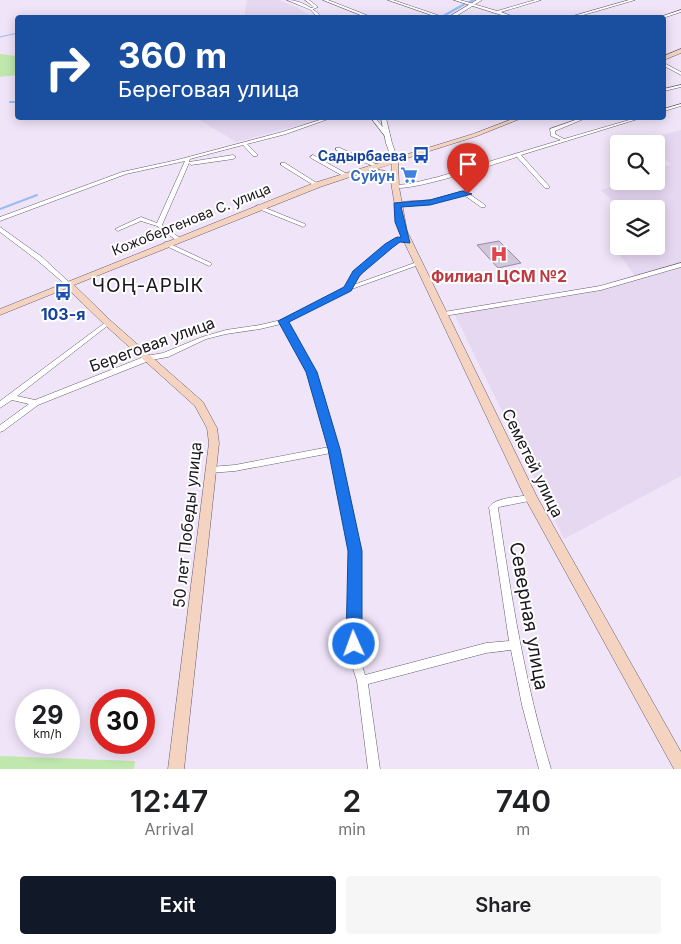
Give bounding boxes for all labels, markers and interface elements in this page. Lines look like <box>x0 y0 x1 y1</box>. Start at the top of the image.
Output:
text: 360 m <box>118 34 227 76</box>
icon: right <box>35 35 100 100</box>
text: Береговая улица <box>118 76 299 102</box>
map controls <box>610 135 665 255</box>
button: search <box>610 135 665 190</box>
pin <box>447 143 489 194</box>
bus stop icon: Садырбаева <box>411 145 431 165</box>
place label: Садырбаева <box>318 147 407 164</box>
icon: arrive <box>454 150 482 178</box>
supermarket icon: Суйун <box>399 165 419 185</box>
place label: Суйун <box>351 167 395 184</box>
street label: Кожобергенова С. улица <box>109 179 273 259</box>
button: layers <box>610 200 665 255</box>
hospital icon: Филиал ЦСМ №2 <box>489 244 509 264</box>
place label: Филиал ЦСМ №2 <box>431 266 567 286</box>
district label: ЧОҢ-АРЫК <box>92 274 204 297</box>
bus stop icon: 103-я <box>53 282 73 302</box>
place label: 103-я <box>41 304 85 324</box>
street label: Береговая улица <box>87 312 217 376</box>
street label: Семетей улица <box>498 405 568 521</box>
street label: 50 лет Победы улица <box>168 441 206 609</box>
street label: Северная улица <box>505 540 553 692</box>
position arrow <box>327 617 379 669</box>
speed limit sign: 30 <box>90 689 155 754</box>
text: 29 <box>32 700 63 730</box>
text: km/h <box>33 726 62 741</box>
text: 12:47 <box>130 783 208 819</box>
text: 2 <box>343 783 361 819</box>
text: 740 <box>496 783 551 819</box>
text: Arrival <box>145 819 194 839</box>
text: min <box>338 819 366 839</box>
text: m <box>516 819 530 839</box>
button: Exit <box>20 876 336 934</box>
button: Share <box>346 876 661 934</box>

